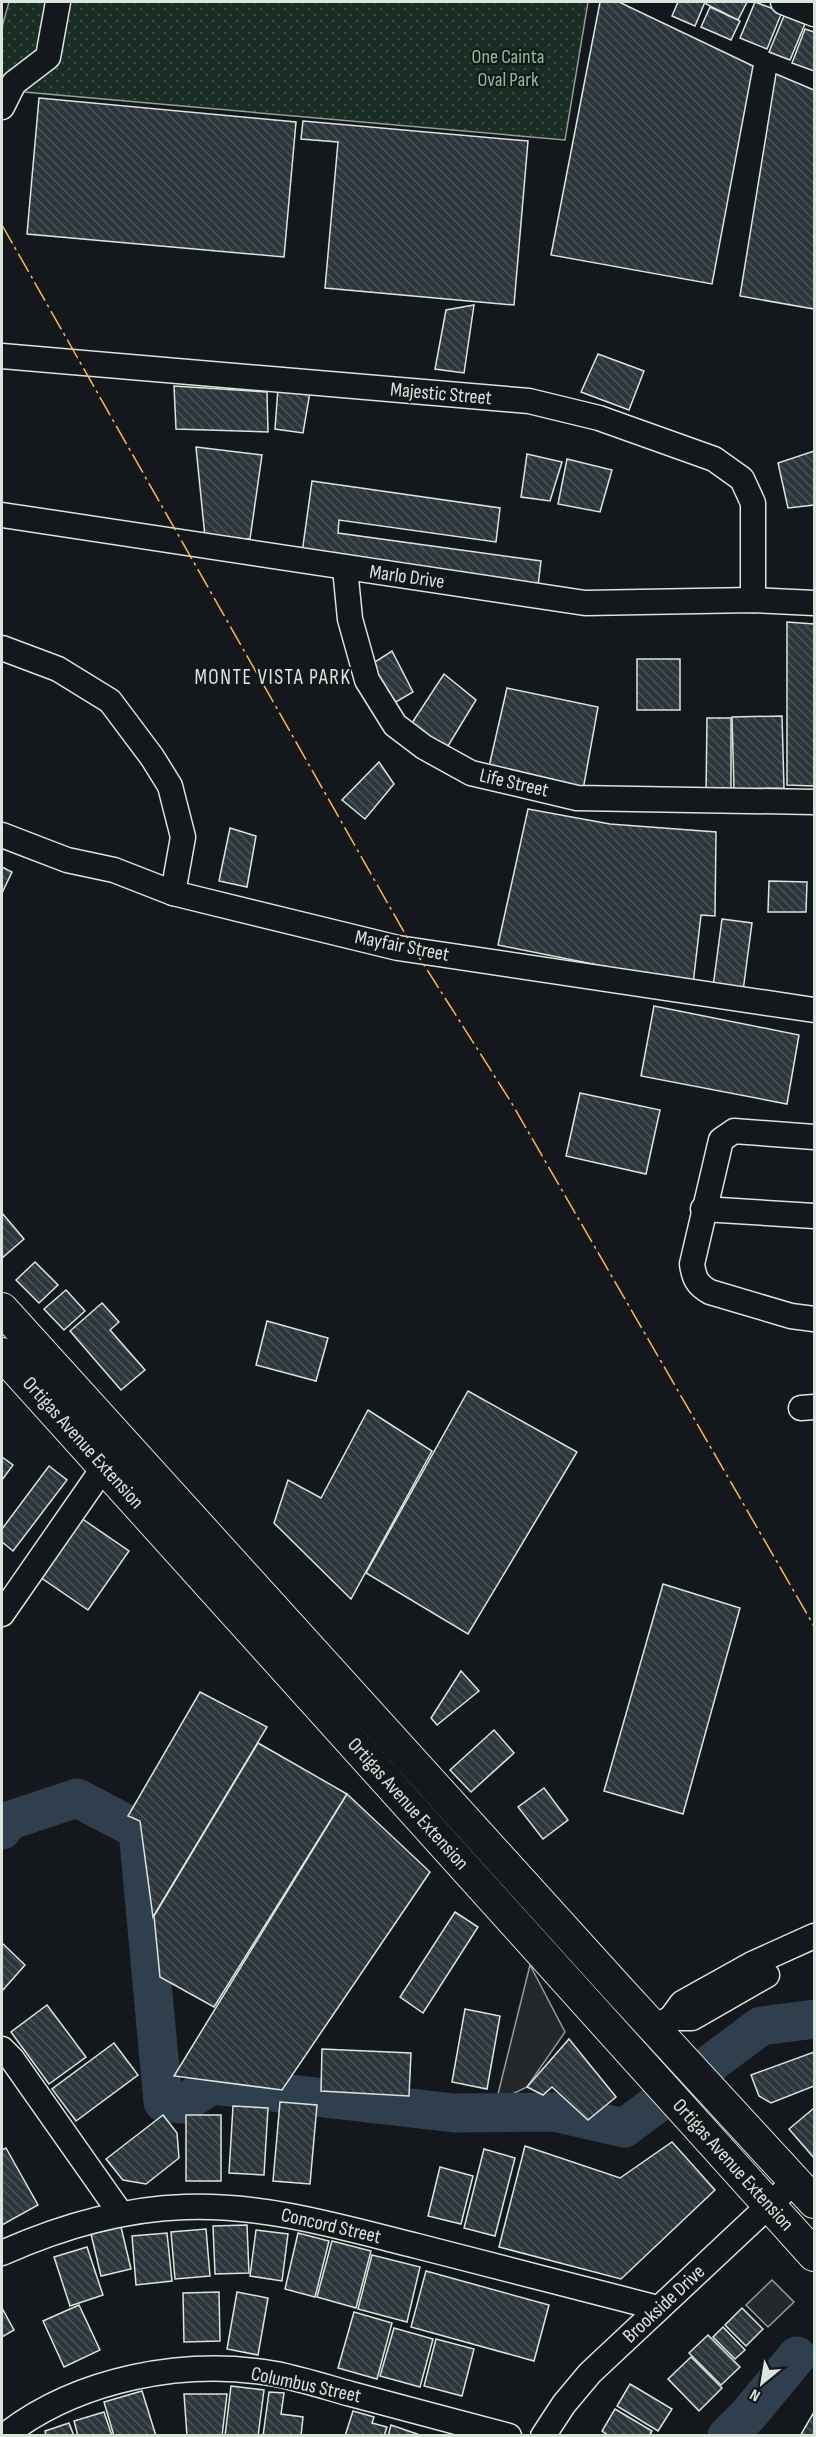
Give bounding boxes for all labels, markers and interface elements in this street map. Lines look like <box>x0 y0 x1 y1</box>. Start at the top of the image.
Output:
park label: One Cainta Oval Park <box>472 45 544 92</box>
street label: Majestic Street <box>389 378 493 410</box>
street label: Marlo Drive <box>368 560 446 594</box>
district label: MONTE VISTA PARK <box>194 665 352 690</box>
street label: Life Street <box>477 763 551 803</box>
street label: Mayfair Street <box>353 925 451 967</box>
street label: Ortigas Avenue Extension <box>17 1372 149 1514</box>
street label: Ortigas Avenue Extension <box>342 1733 474 1875</box>
street label: Ortigas Avenue Extension <box>667 2094 799 2236</box>
street label: Concord Street <box>279 2203 383 2249</box>
street label: Brookside Drive <box>618 2260 710 2348</box>
north arrow <box>732 2353 792 2413</box>
street label: Columbus Street <box>249 2362 363 2408</box>
text: N <box>747 2384 764 2405</box>

